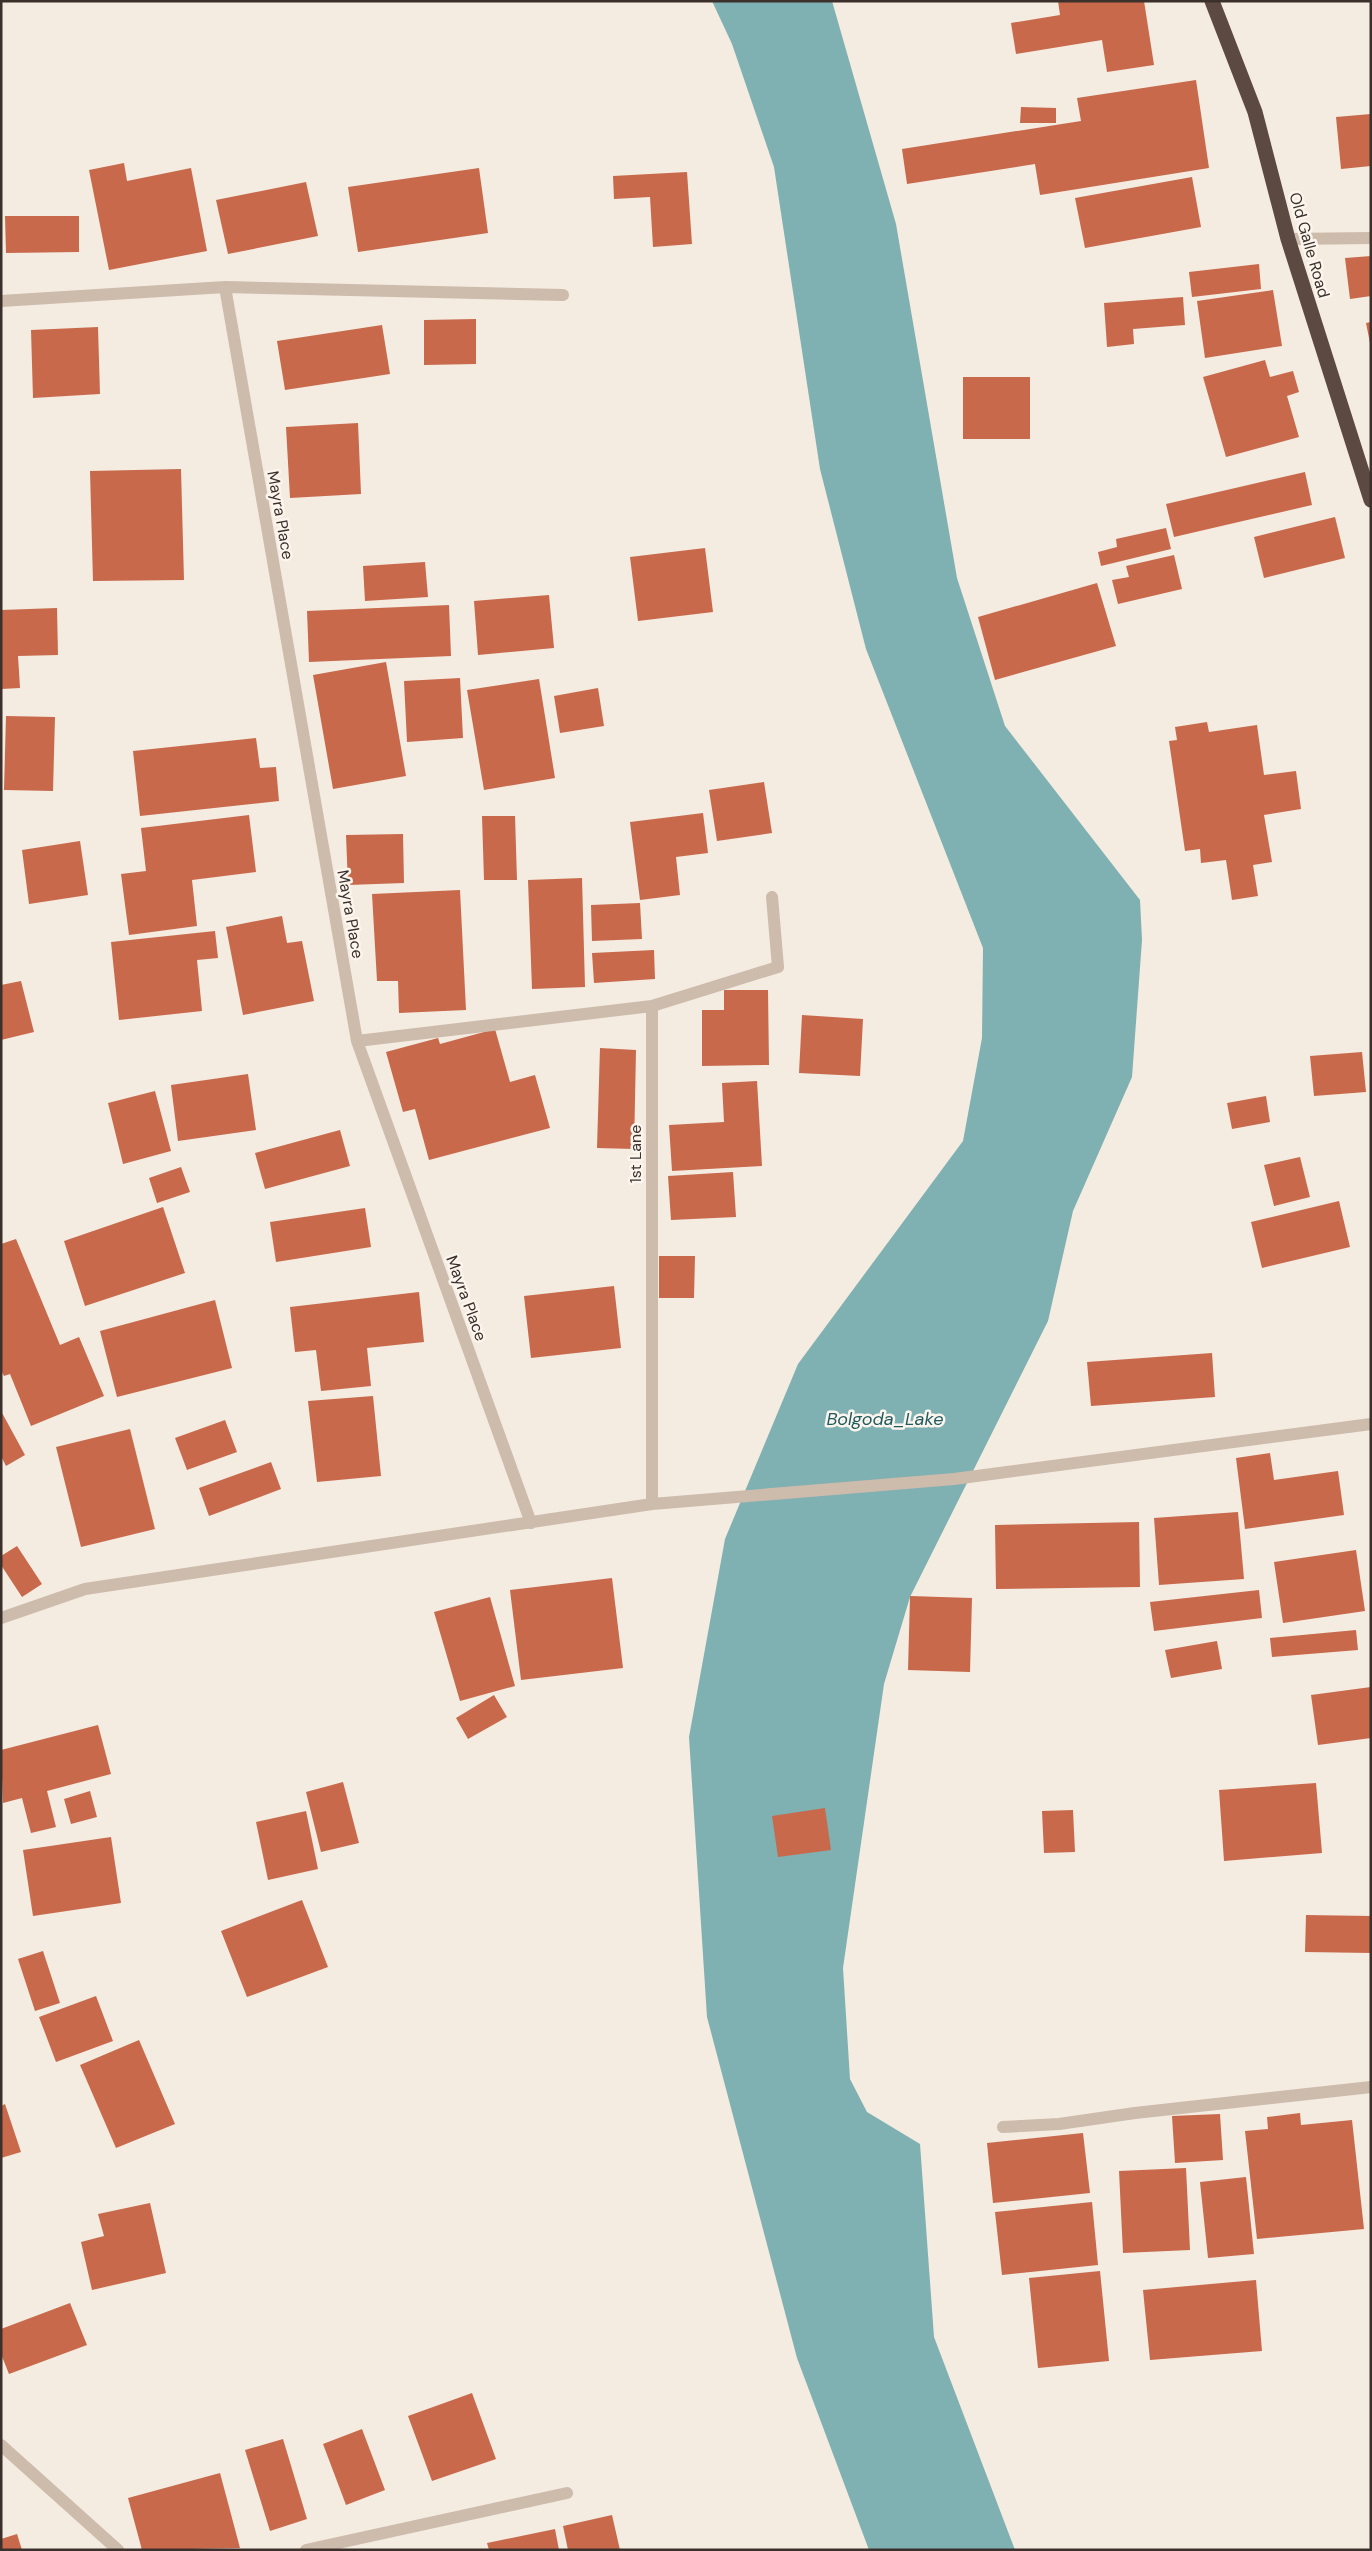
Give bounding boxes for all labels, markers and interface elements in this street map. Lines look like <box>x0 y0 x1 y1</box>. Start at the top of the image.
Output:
street label: Old Galle Road <box>1284 190 1335 300</box>
street label: Mayra Place <box>262 469 299 561</box>
street label: Mayra Place <box>332 868 369 960</box>
street label: 1st Lane <box>625 1125 646 1183</box>
street label: Mayra Place <box>441 1253 492 1344</box>
water label: Bolgoda_Lake <box>826 1407 944 1431</box>

